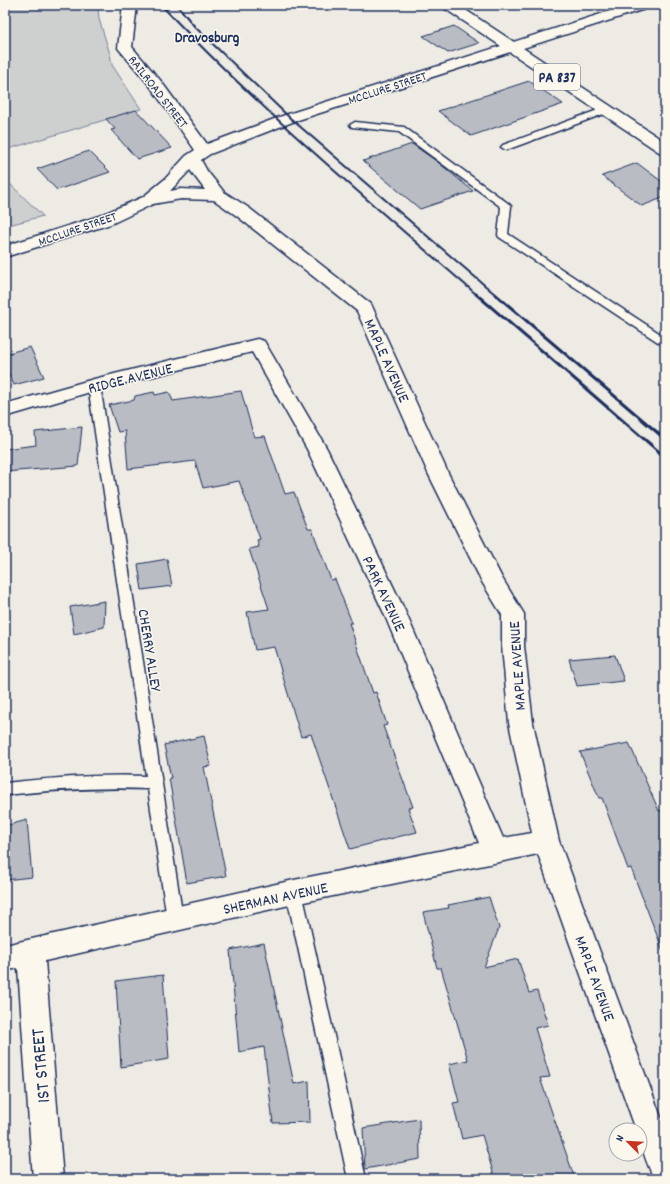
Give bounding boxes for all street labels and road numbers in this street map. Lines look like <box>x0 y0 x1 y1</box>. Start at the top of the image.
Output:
street label: RAILROAD STREET <box>123 52 191 133</box>
road number: PA 837 <box>534 64 580 90</box>
street label: MCCLURE STREET <box>346 68 429 111</box>
street label: MCCLURE STREET <box>36 208 119 253</box>
street label: MAPLE AVENUE <box>357 315 415 407</box>
street label: RIDGE AVENUE <box>86 358 176 401</box>
street label: PARK AVENUE <box>355 552 411 636</box>
street label: CHERRY ALLEY <box>131 607 167 695</box>
street label: MAPLE AVENUE <box>504 620 533 711</box>
street label: SHERMAN AVENUE <box>221 877 331 922</box>
street label: MAPLE AVENUE <box>568 933 620 1025</box>
street label: 1ST STREET <box>26 1027 59 1104</box>

